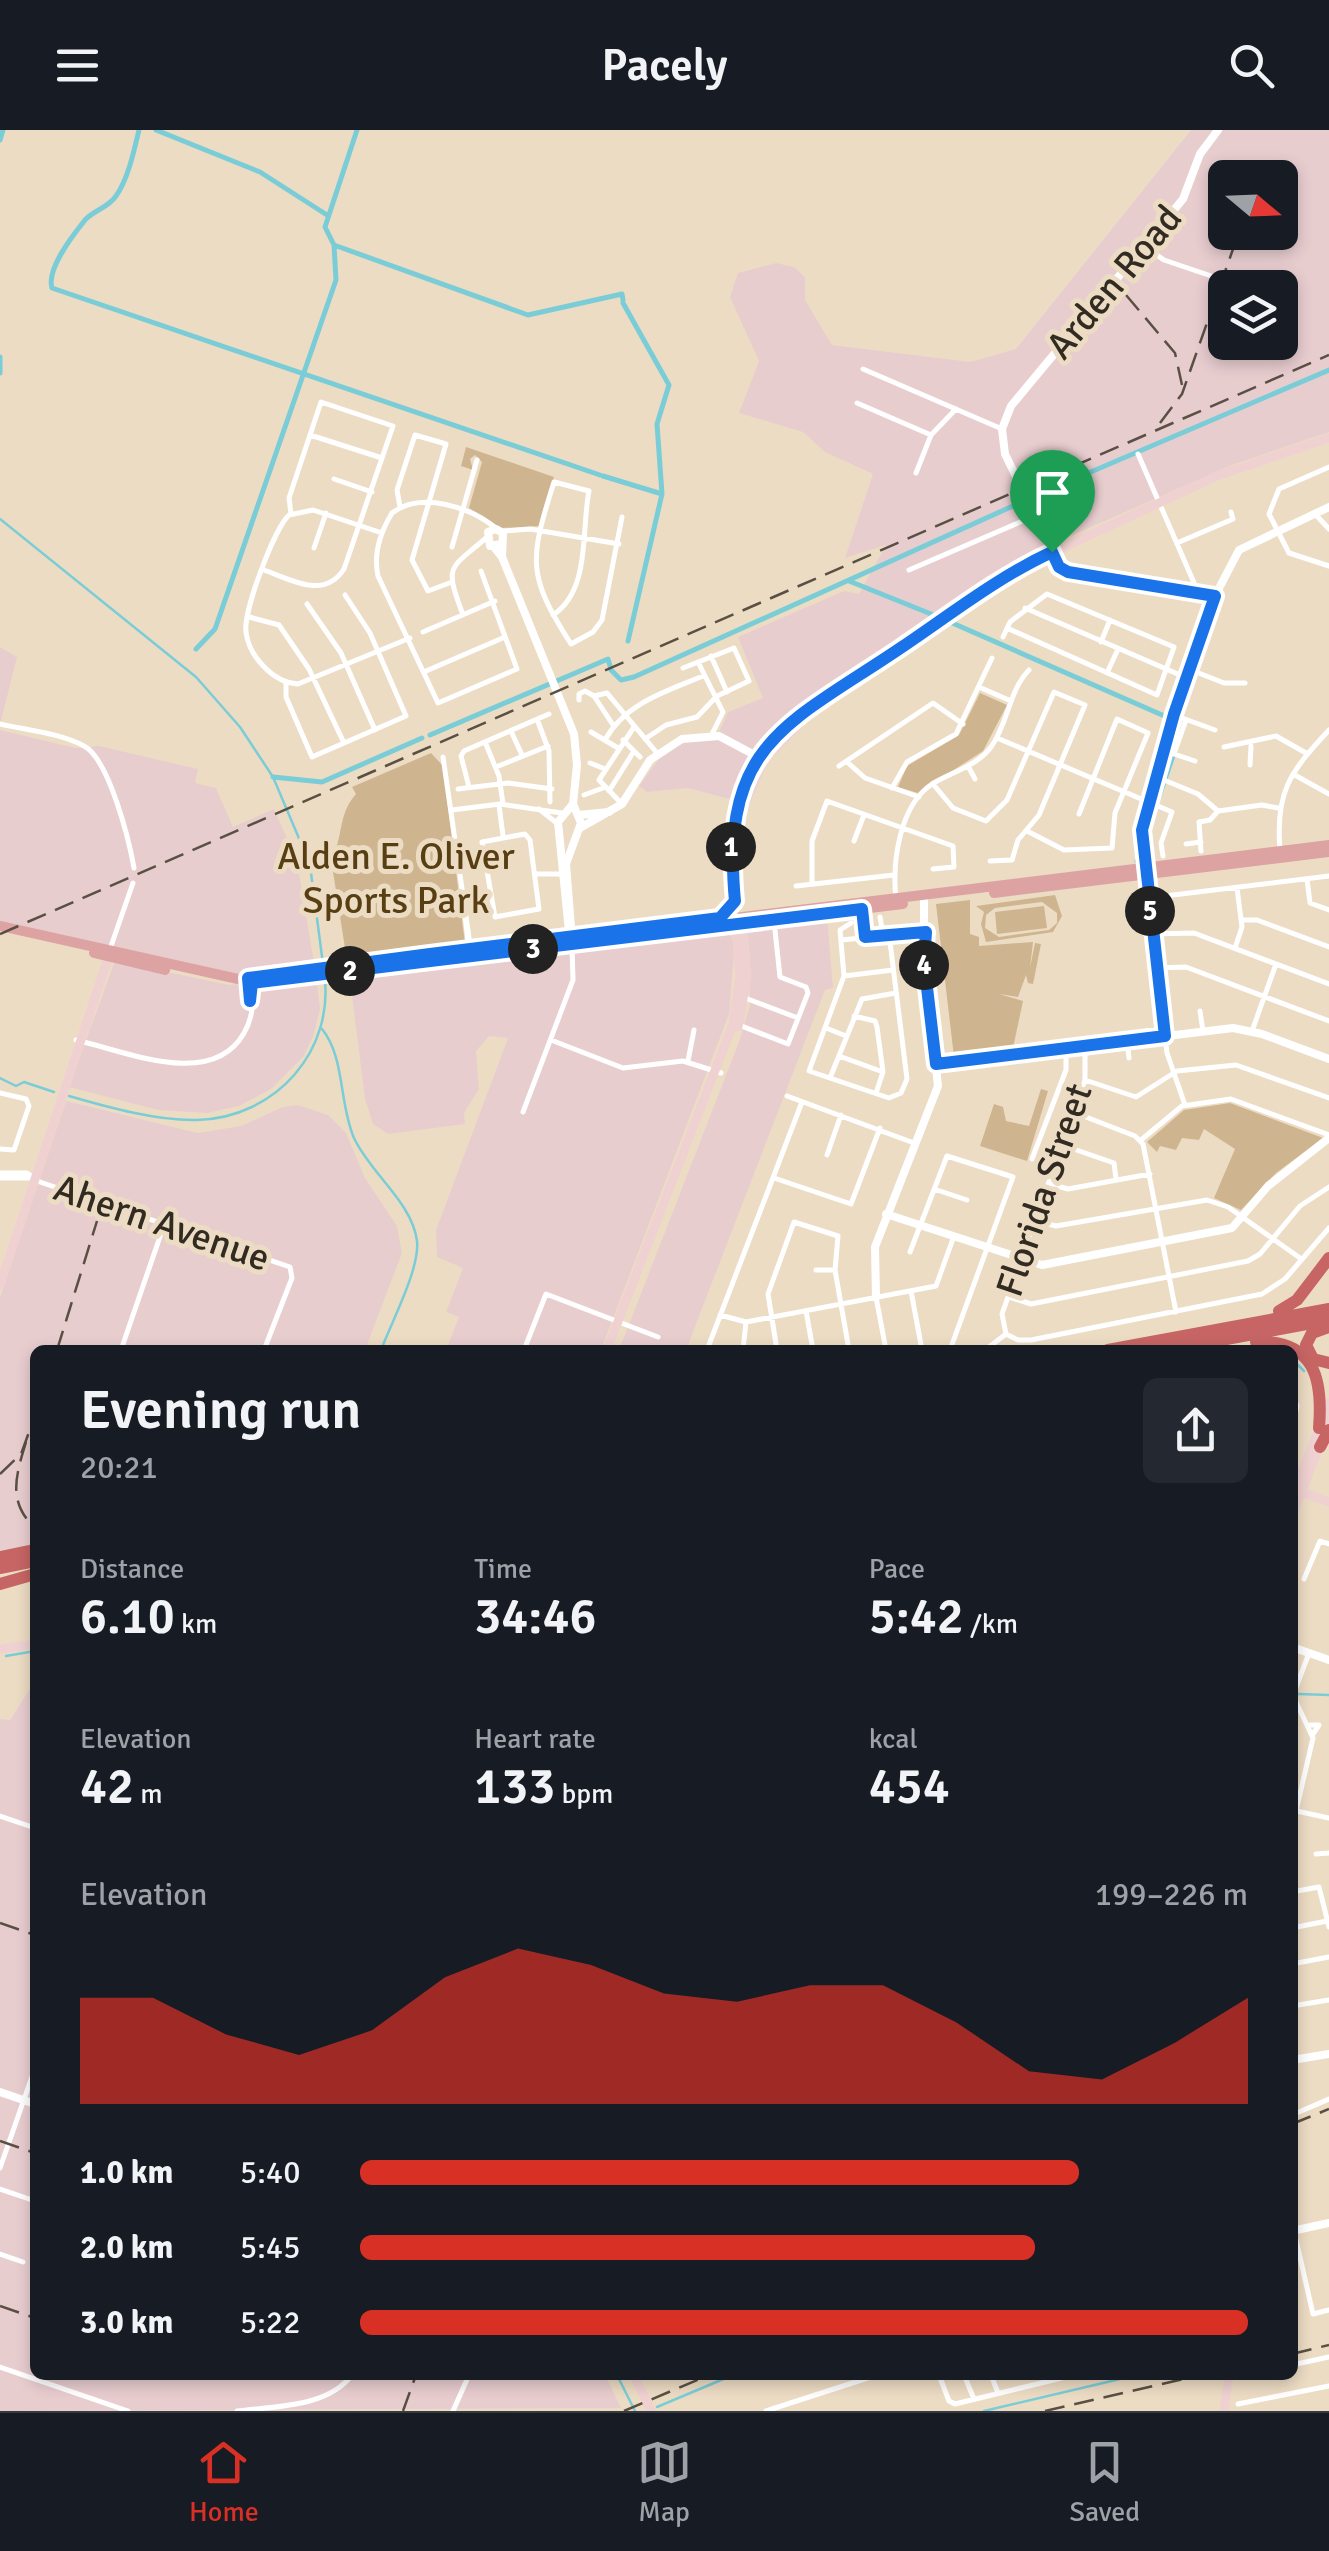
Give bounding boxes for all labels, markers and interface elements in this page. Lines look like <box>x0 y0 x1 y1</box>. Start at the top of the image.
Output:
icon: menu <box>50 38 105 93</box>
text: Pacely <box>601 38 728 93</box>
icon: search <box>1224 38 1279 93</box>
north arrow <box>1208 160 1298 250</box>
map controls <box>1208 160 1298 360</box>
street label: Arden Road <box>1036 195 1192 369</box>
button: layers <box>1208 270 1298 360</box>
pin <box>1010 450 1095 553</box>
icon: arrive <box>1025 465 1080 520</box>
pin: 1 <box>706 822 756 872</box>
text: 1 <box>723 830 739 864</box>
park label: Alden E. Oliver Sports Park <box>277 833 515 924</box>
pin: 5 <box>1125 886 1175 936</box>
text: 5 <box>1142 894 1158 928</box>
pin: 3 <box>508 924 558 974</box>
text: 3 <box>525 932 541 966</box>
pin: 4 <box>899 940 949 990</box>
pin: 2 <box>325 946 375 996</box>
text: 4 <box>916 948 932 982</box>
text: 2 <box>342 954 358 988</box>
street label: Florida Street <box>986 1077 1102 1303</box>
street label: Ahern Avenue <box>48 1164 276 1282</box>
text: Evening run <box>80 1376 361 1444</box>
button: share <box>1143 1378 1248 1483</box>
text: 20:21 <box>80 1448 158 1487</box>
text: Distance <box>80 1552 184 1586</box>
text: Time <box>474 1552 532 1586</box>
text: Pace <box>869 1552 925 1586</box>
text: 6.10 <box>80 1586 175 1648</box>
text: 34:46 <box>474 1586 596 1648</box>
text: 5:42 <box>869 1586 964 1648</box>
text: km <box>175 1607 217 1641</box>
text: /km <box>964 1607 1018 1641</box>
text: Elevation <box>80 1722 192 1756</box>
text: Heart rate <box>474 1722 596 1756</box>
text: kcal <box>869 1722 918 1756</box>
text: 42 <box>80 1756 134 1818</box>
text: 133 <box>474 1756 555 1818</box>
text: 454 <box>869 1756 950 1818</box>
text: m <box>134 1777 163 1811</box>
text: bpm <box>555 1777 613 1811</box>
text: Elevation <box>80 1875 207 1914</box>
text: 199–226 m <box>1095 1875 1248 1914</box>
text: 1.0 km <box>80 2153 173 2192</box>
text: 5:40 <box>240 2153 300 2192</box>
text: 2.0 km <box>80 2228 173 2267</box>
text: 5:45 <box>240 2228 300 2267</box>
text: 3.0 km <box>80 2303 173 2342</box>
text: 5:22 <box>240 2303 300 2342</box>
tab: Home <box>189 2435 259 2529</box>
tab: Map <box>637 2435 692 2529</box>
tab: Saved <box>1070 2435 1140 2529</box>

